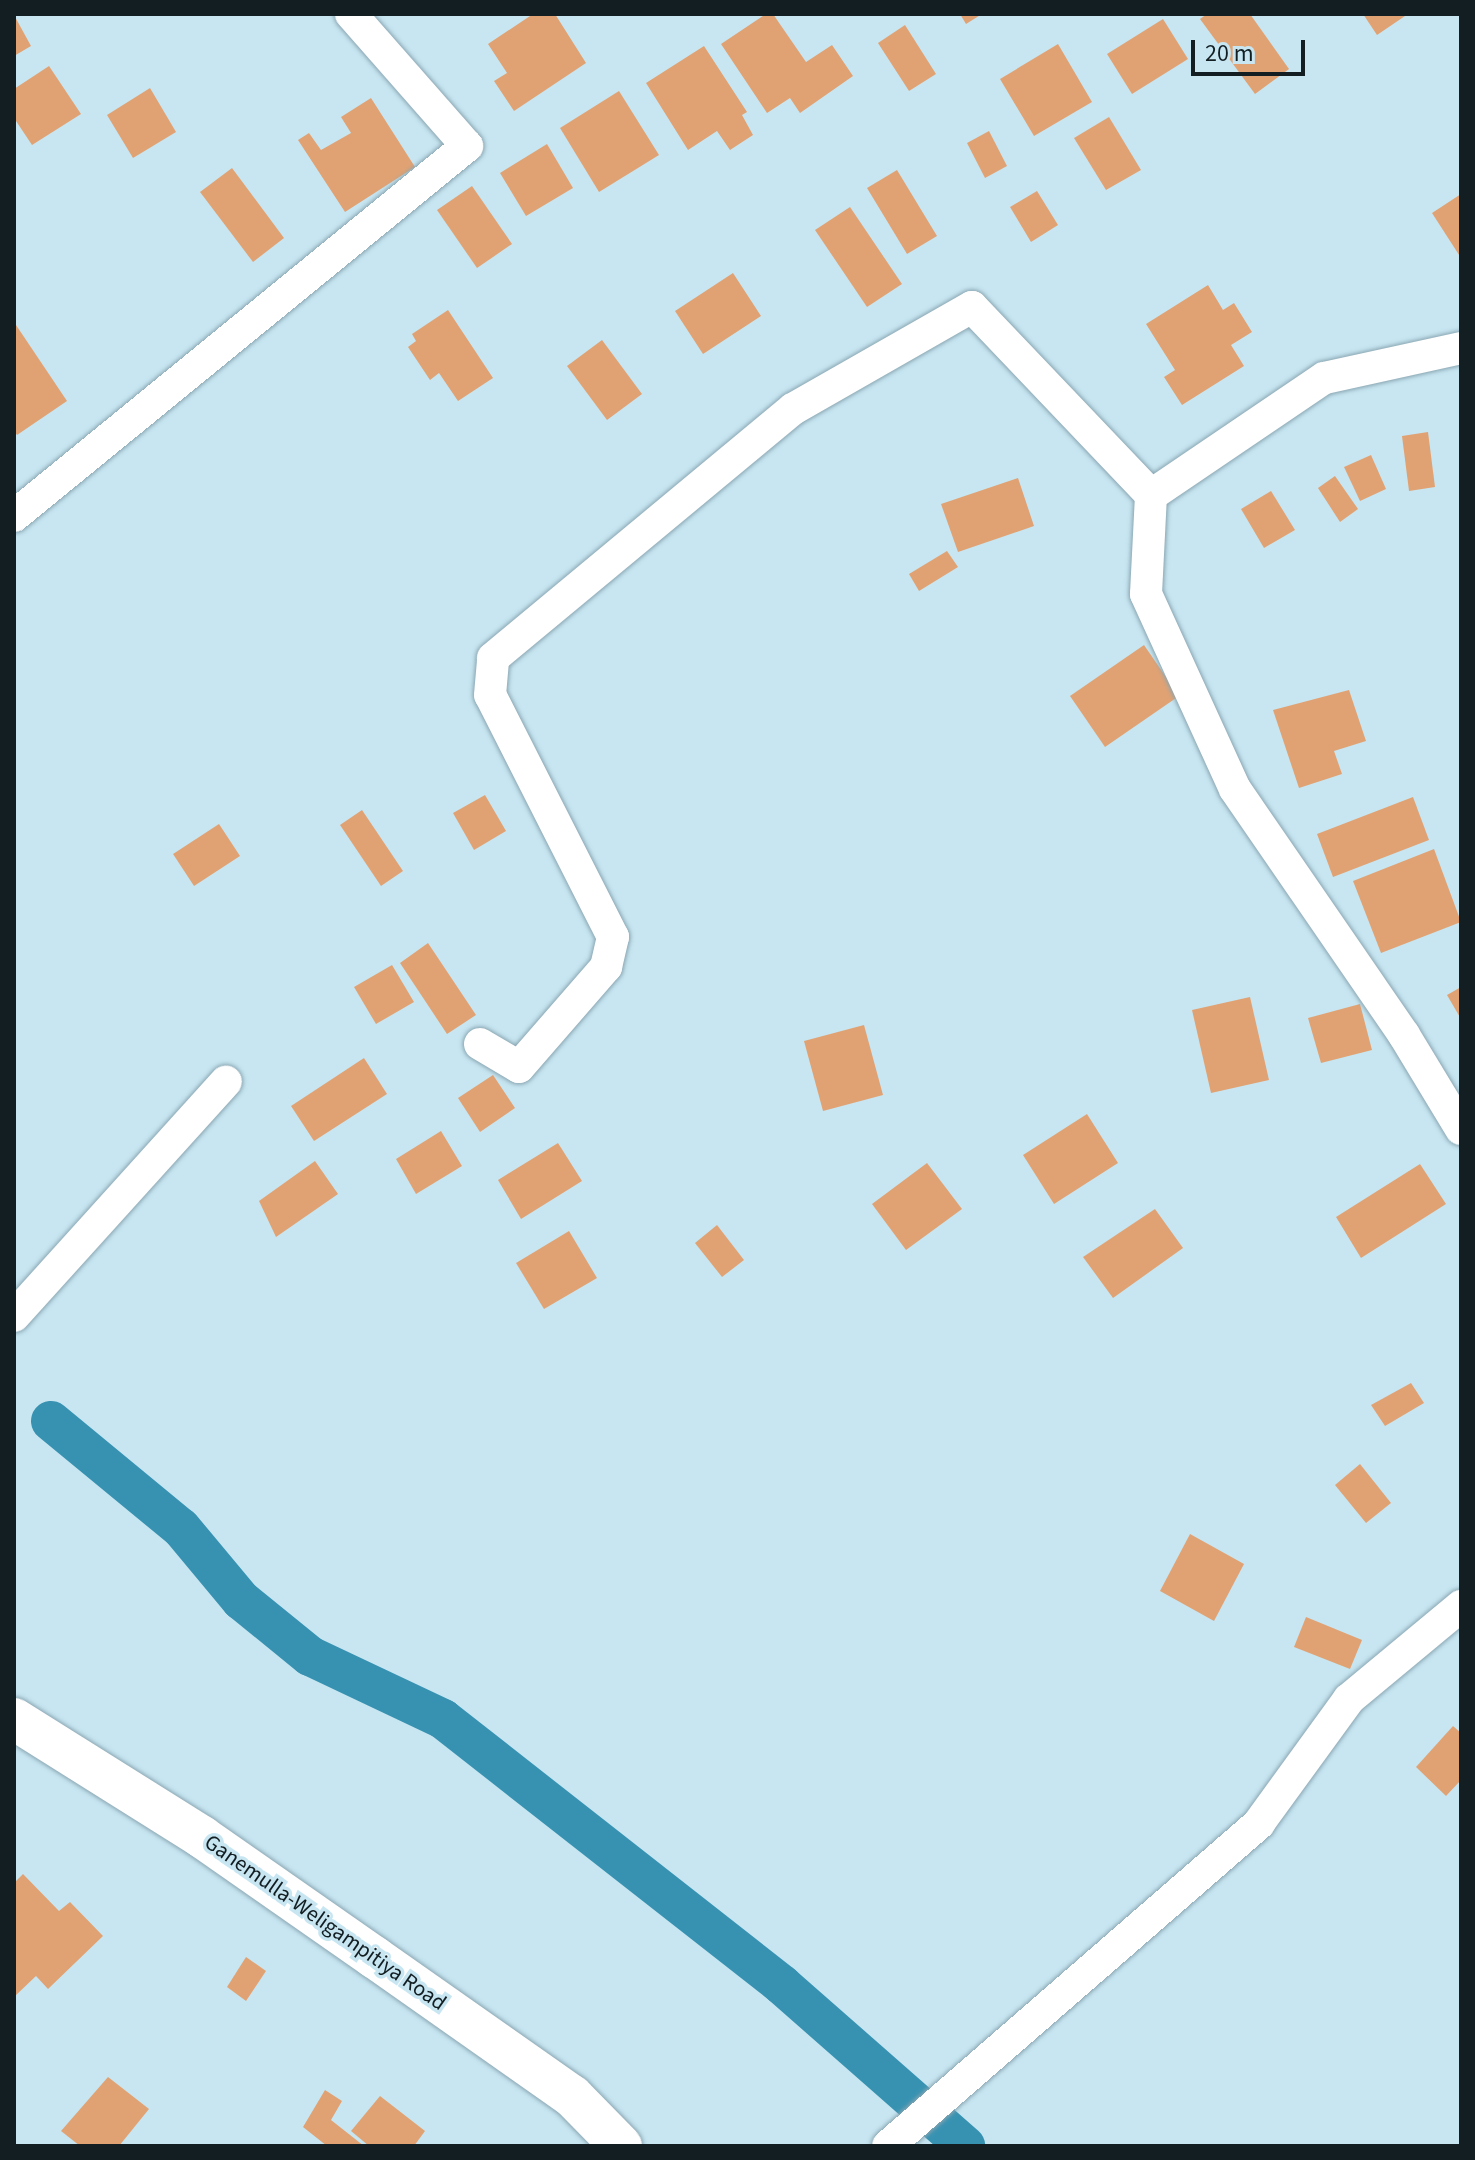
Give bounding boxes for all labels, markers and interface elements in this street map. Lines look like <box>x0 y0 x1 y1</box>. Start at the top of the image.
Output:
scale bar <box>1195 24 1309 74</box>
text: 20 m <box>1205 36 1254 71</box>
street label: Ganemulla-Weligampitiya Road <box>199 1829 451 2017</box>

